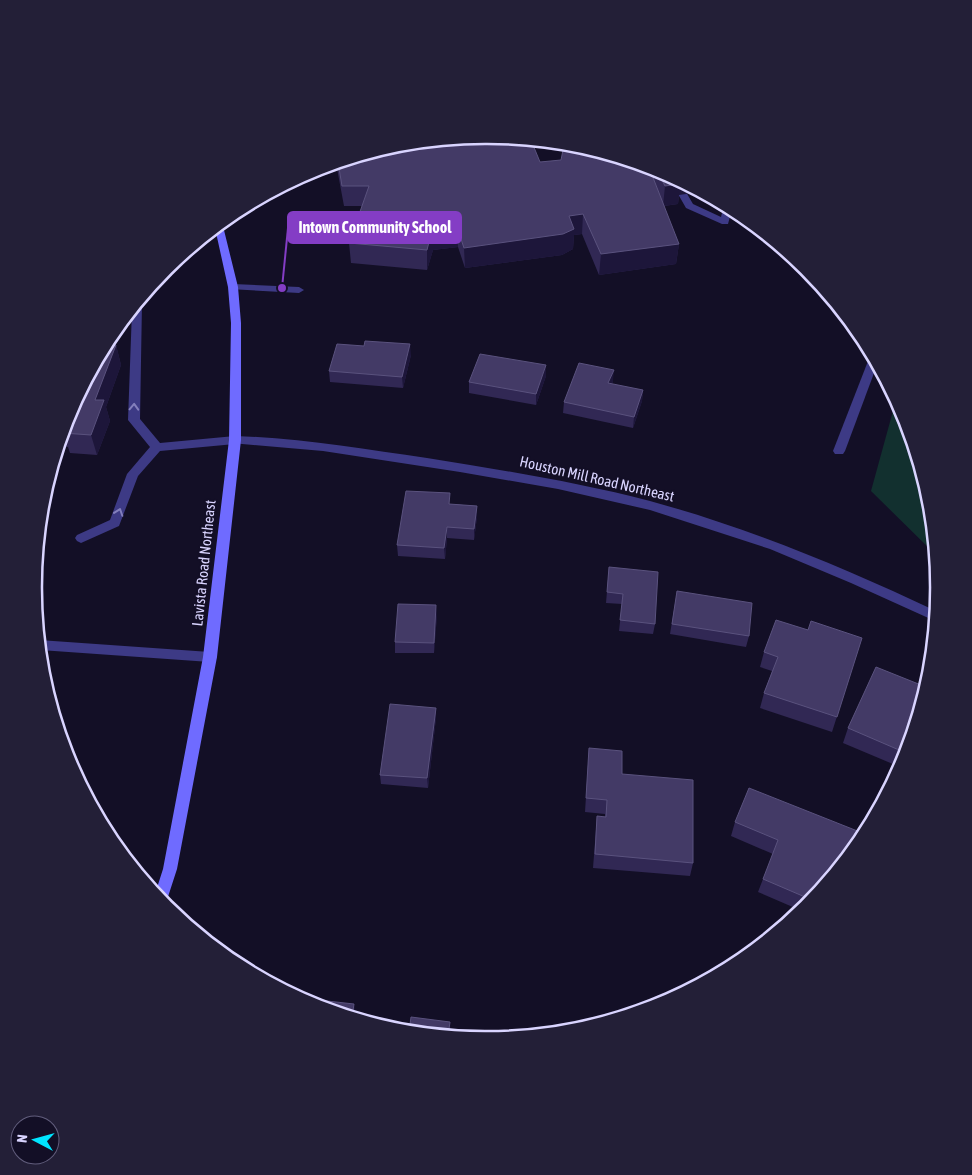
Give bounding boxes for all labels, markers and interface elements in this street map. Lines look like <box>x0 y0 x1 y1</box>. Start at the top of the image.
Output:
callout: Intown Community School <box>288 212 461 243</box>
text: Intown Community School <box>298 218 452 236</box>
one-way arrow <box>129 403 139 410</box>
street label: Houston Mill Road Northeast <box>518 452 676 505</box>
street label: Lavista Road Northeast <box>188 499 219 627</box>
one-way arrow <box>113 509 123 517</box>
north arrow <box>10 1115 60 1165</box>
text: N <box>14 1134 30 1144</box>

